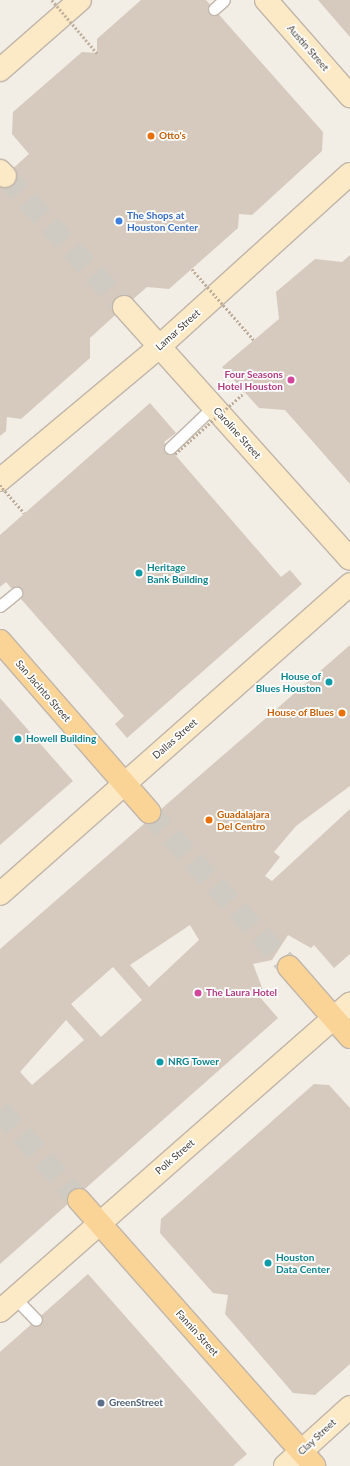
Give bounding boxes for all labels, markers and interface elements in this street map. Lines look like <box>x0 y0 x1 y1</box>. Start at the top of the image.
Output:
street label: Austin Street <box>285 22 331 74</box>
place label: Otto's <box>159 130 186 142</box>
marker: Otto's <box>146 131 156 141</box>
place label: The Shops at Houston Center <box>127 209 198 232</box>
marker: The Shops at Houston Center <box>114 216 124 226</box>
street label: Lamar Street <box>153 307 203 353</box>
place label: Four Seasons Hotel Houston <box>217 368 283 392</box>
marker: Four Seasons Hotel Houston <box>286 375 296 385</box>
street label: Caroline Street <box>211 405 263 461</box>
place label: Heritage Bank Building <box>147 561 208 584</box>
marker: Heritage Bank Building <box>134 568 144 578</box>
street label: San Jacinto Street <box>13 658 73 724</box>
place label: House of Blues Houston <box>256 670 321 694</box>
marker: House of Blues Houston <box>324 677 334 687</box>
place label: House of Blues <box>267 707 334 719</box>
marker: House of Blues <box>337 708 347 718</box>
street label: Dallas Street <box>150 716 200 762</box>
place label: Howell Building <box>26 733 96 745</box>
marker: Howell Building <box>13 734 23 744</box>
place label: Guadalajara Del Centro <box>217 808 270 832</box>
marker: Guadalajara Del Centro <box>204 815 214 825</box>
place label: The Laura Hotel <box>206 987 277 999</box>
marker: The Laura Hotel <box>193 988 203 998</box>
place label: NRG Tower <box>168 1056 219 1068</box>
marker: NRG Tower <box>155 1057 165 1067</box>
street label: Polk Street <box>153 1137 197 1177</box>
place label: Houston Data Center <box>276 1251 330 1274</box>
marker: Houston Data Center <box>263 1258 273 1268</box>
street label: Fannin Street <box>173 1307 221 1359</box>
place label: GreenStreet <box>109 1397 163 1409</box>
marker: GreenStreet <box>96 1398 106 1408</box>
street label: Clay Street <box>295 1416 339 1458</box>

